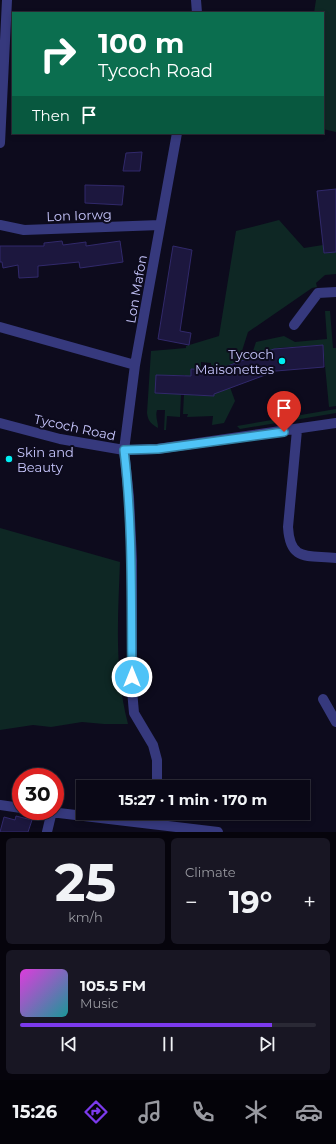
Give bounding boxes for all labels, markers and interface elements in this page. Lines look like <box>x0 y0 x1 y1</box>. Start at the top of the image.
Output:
text: 100 m <box>98 26 184 60</box>
icon: right <box>32 28 84 80</box>
text: Tycoch Road <box>98 60 213 82</box>
icon: arrive <box>78 104 100 126</box>
text: Then <box>32 106 70 125</box>
street label: Lon Iorwg <box>46 206 112 224</box>
street label: Lon Mafon <box>122 254 150 324</box>
place label: Tycoch Maisonettes <box>195 346 274 377</box>
marker: Tycoch Maisonettes <box>277 356 287 366</box>
pin <box>267 391 301 432</box>
icon: arrive <box>273 397 295 419</box>
street label: Tycoch Road <box>33 411 117 443</box>
place label: Skin and Beauty <box>17 444 74 475</box>
marker: Skin and Beauty <box>4 454 14 464</box>
position arrow <box>111 656 153 698</box>
speed limit sign: 30 <box>12 768 64 820</box>
text: 15:27 · 1 min · 170 m <box>119 790 267 809</box>
text: 25 <box>55 851 116 914</box>
text: Climate <box>185 864 236 880</box>
text: 19° <box>229 884 272 921</box>
text: − <box>185 889 198 916</box>
text: + <box>303 889 316 916</box>
text: km/h <box>68 909 103 925</box>
text: 105.5 FM <box>80 976 146 995</box>
text: Music <box>80 995 118 1011</box>
icon: previous <box>58 1033 80 1055</box>
icon: pause <box>157 1033 179 1055</box>
icon: next <box>256 1033 278 1055</box>
icon: directions <box>82 1098 110 1126</box>
icon: music <box>136 1098 164 1126</box>
icon: phone <box>189 1098 217 1126</box>
icon: climate <box>242 1098 270 1126</box>
icon: car <box>295 1098 323 1126</box>
text: 15:26 <box>13 1101 57 1123</box>

